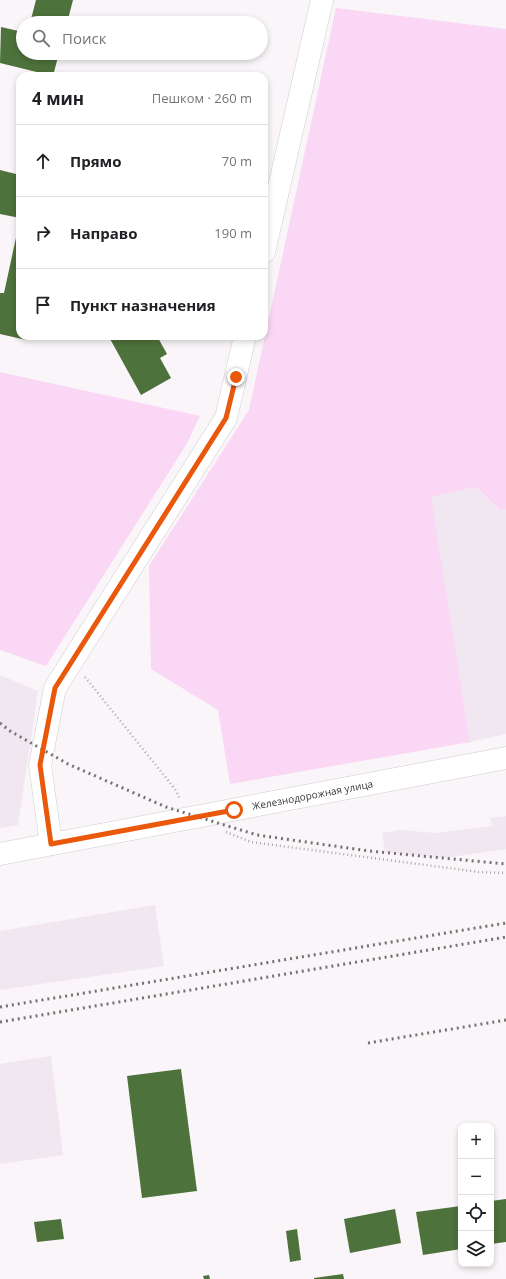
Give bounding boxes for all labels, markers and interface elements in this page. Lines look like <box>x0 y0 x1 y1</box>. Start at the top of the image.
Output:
search box <box>16 16 268 60</box>
icon: search <box>30 27 52 49</box>
text: Поиск <box>62 28 106 48</box>
text: 4 мин <box>32 87 84 110</box>
text: Пешком · 260 m <box>152 89 252 107</box>
icon: ahead <box>32 150 54 172</box>
text: Прямо <box>70 151 122 171</box>
text: 70 m <box>222 152 252 170</box>
icon: right <box>32 222 54 244</box>
text: Направо <box>70 223 138 243</box>
text: 190 m <box>214 224 252 242</box>
icon: arrive <box>32 294 54 316</box>
text: Пункт назначения <box>70 295 216 315</box>
route end <box>227 368 245 386</box>
street label: Железнодорожная улица <box>251 776 374 813</box>
route start <box>225 801 243 819</box>
map controls <box>458 1123 494 1267</box>
button: + <box>458 1123 494 1159</box>
button: − <box>458 1159 494 1195</box>
button: locate <box>458 1195 494 1231</box>
button: layers <box>458 1231 494 1267</box>

